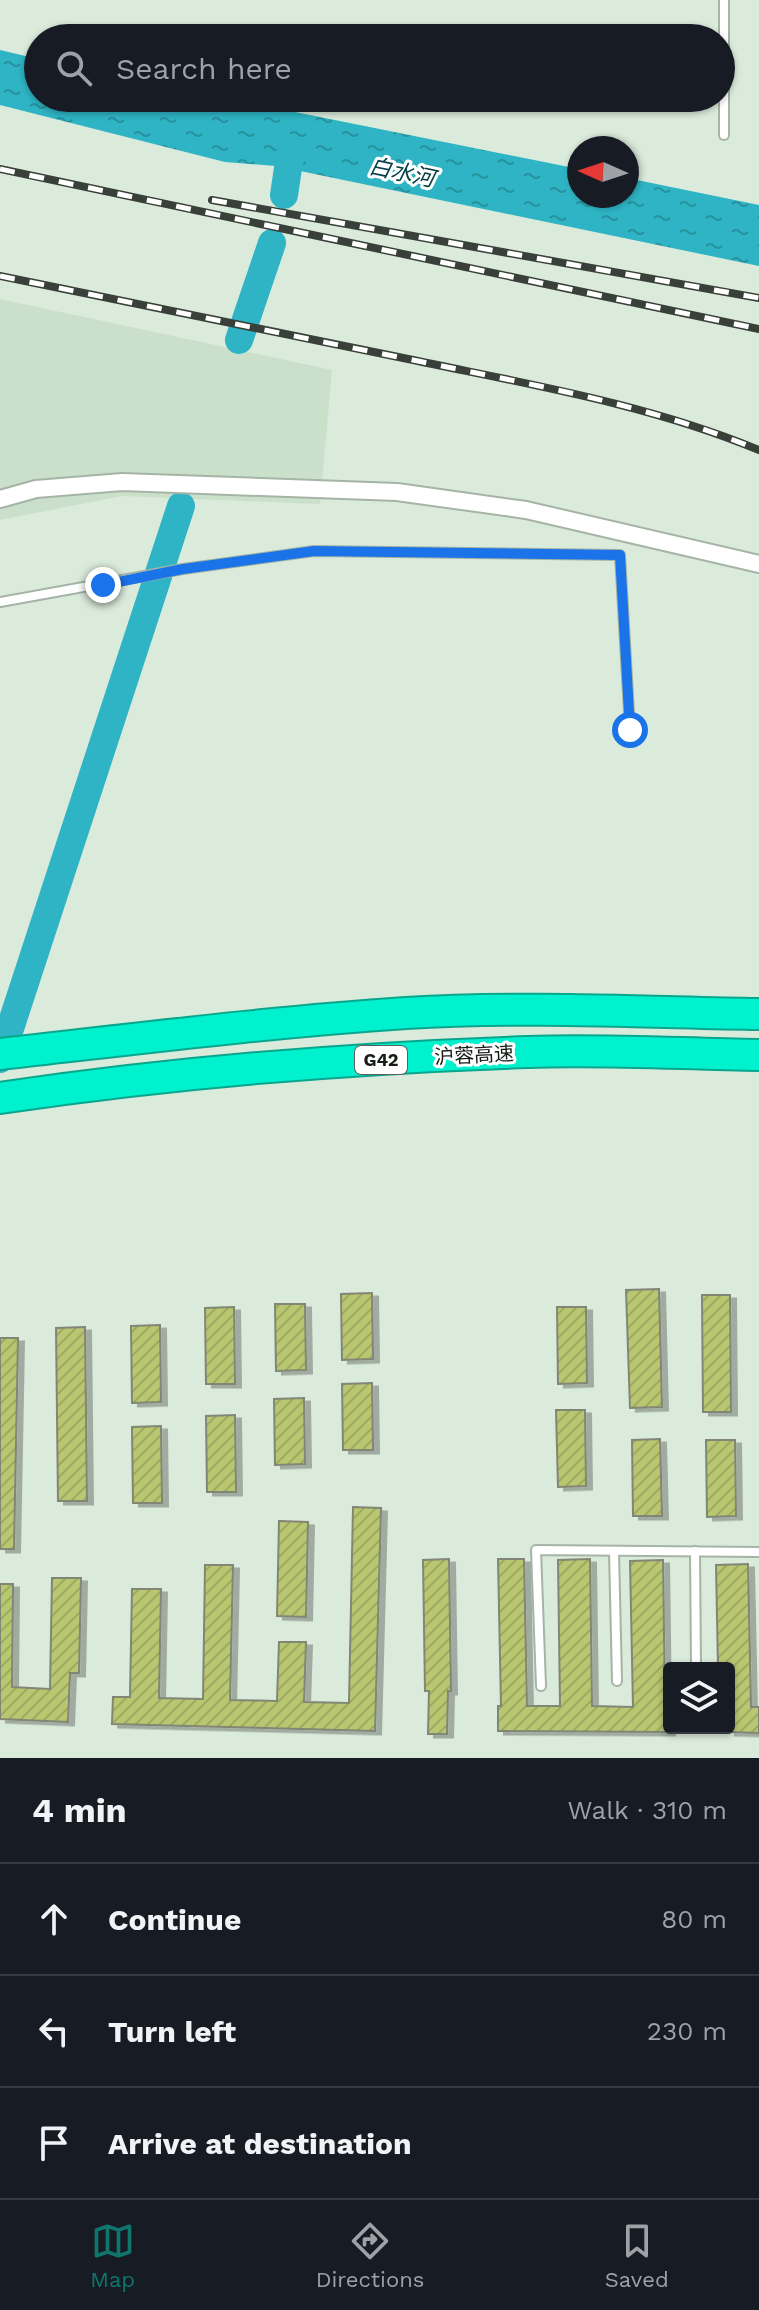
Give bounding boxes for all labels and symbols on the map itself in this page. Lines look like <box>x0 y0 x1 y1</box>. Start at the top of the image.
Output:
north arrow <box>567 136 639 208</box>
water label: 白水河 <box>367 153 441 192</box>
route end <box>85 567 121 603</box>
route start <box>612 712 648 748</box>
street label: 沪蓉高速 <box>433 1041 515 1069</box>
road number: G42 <box>355 1046 407 1074</box>

